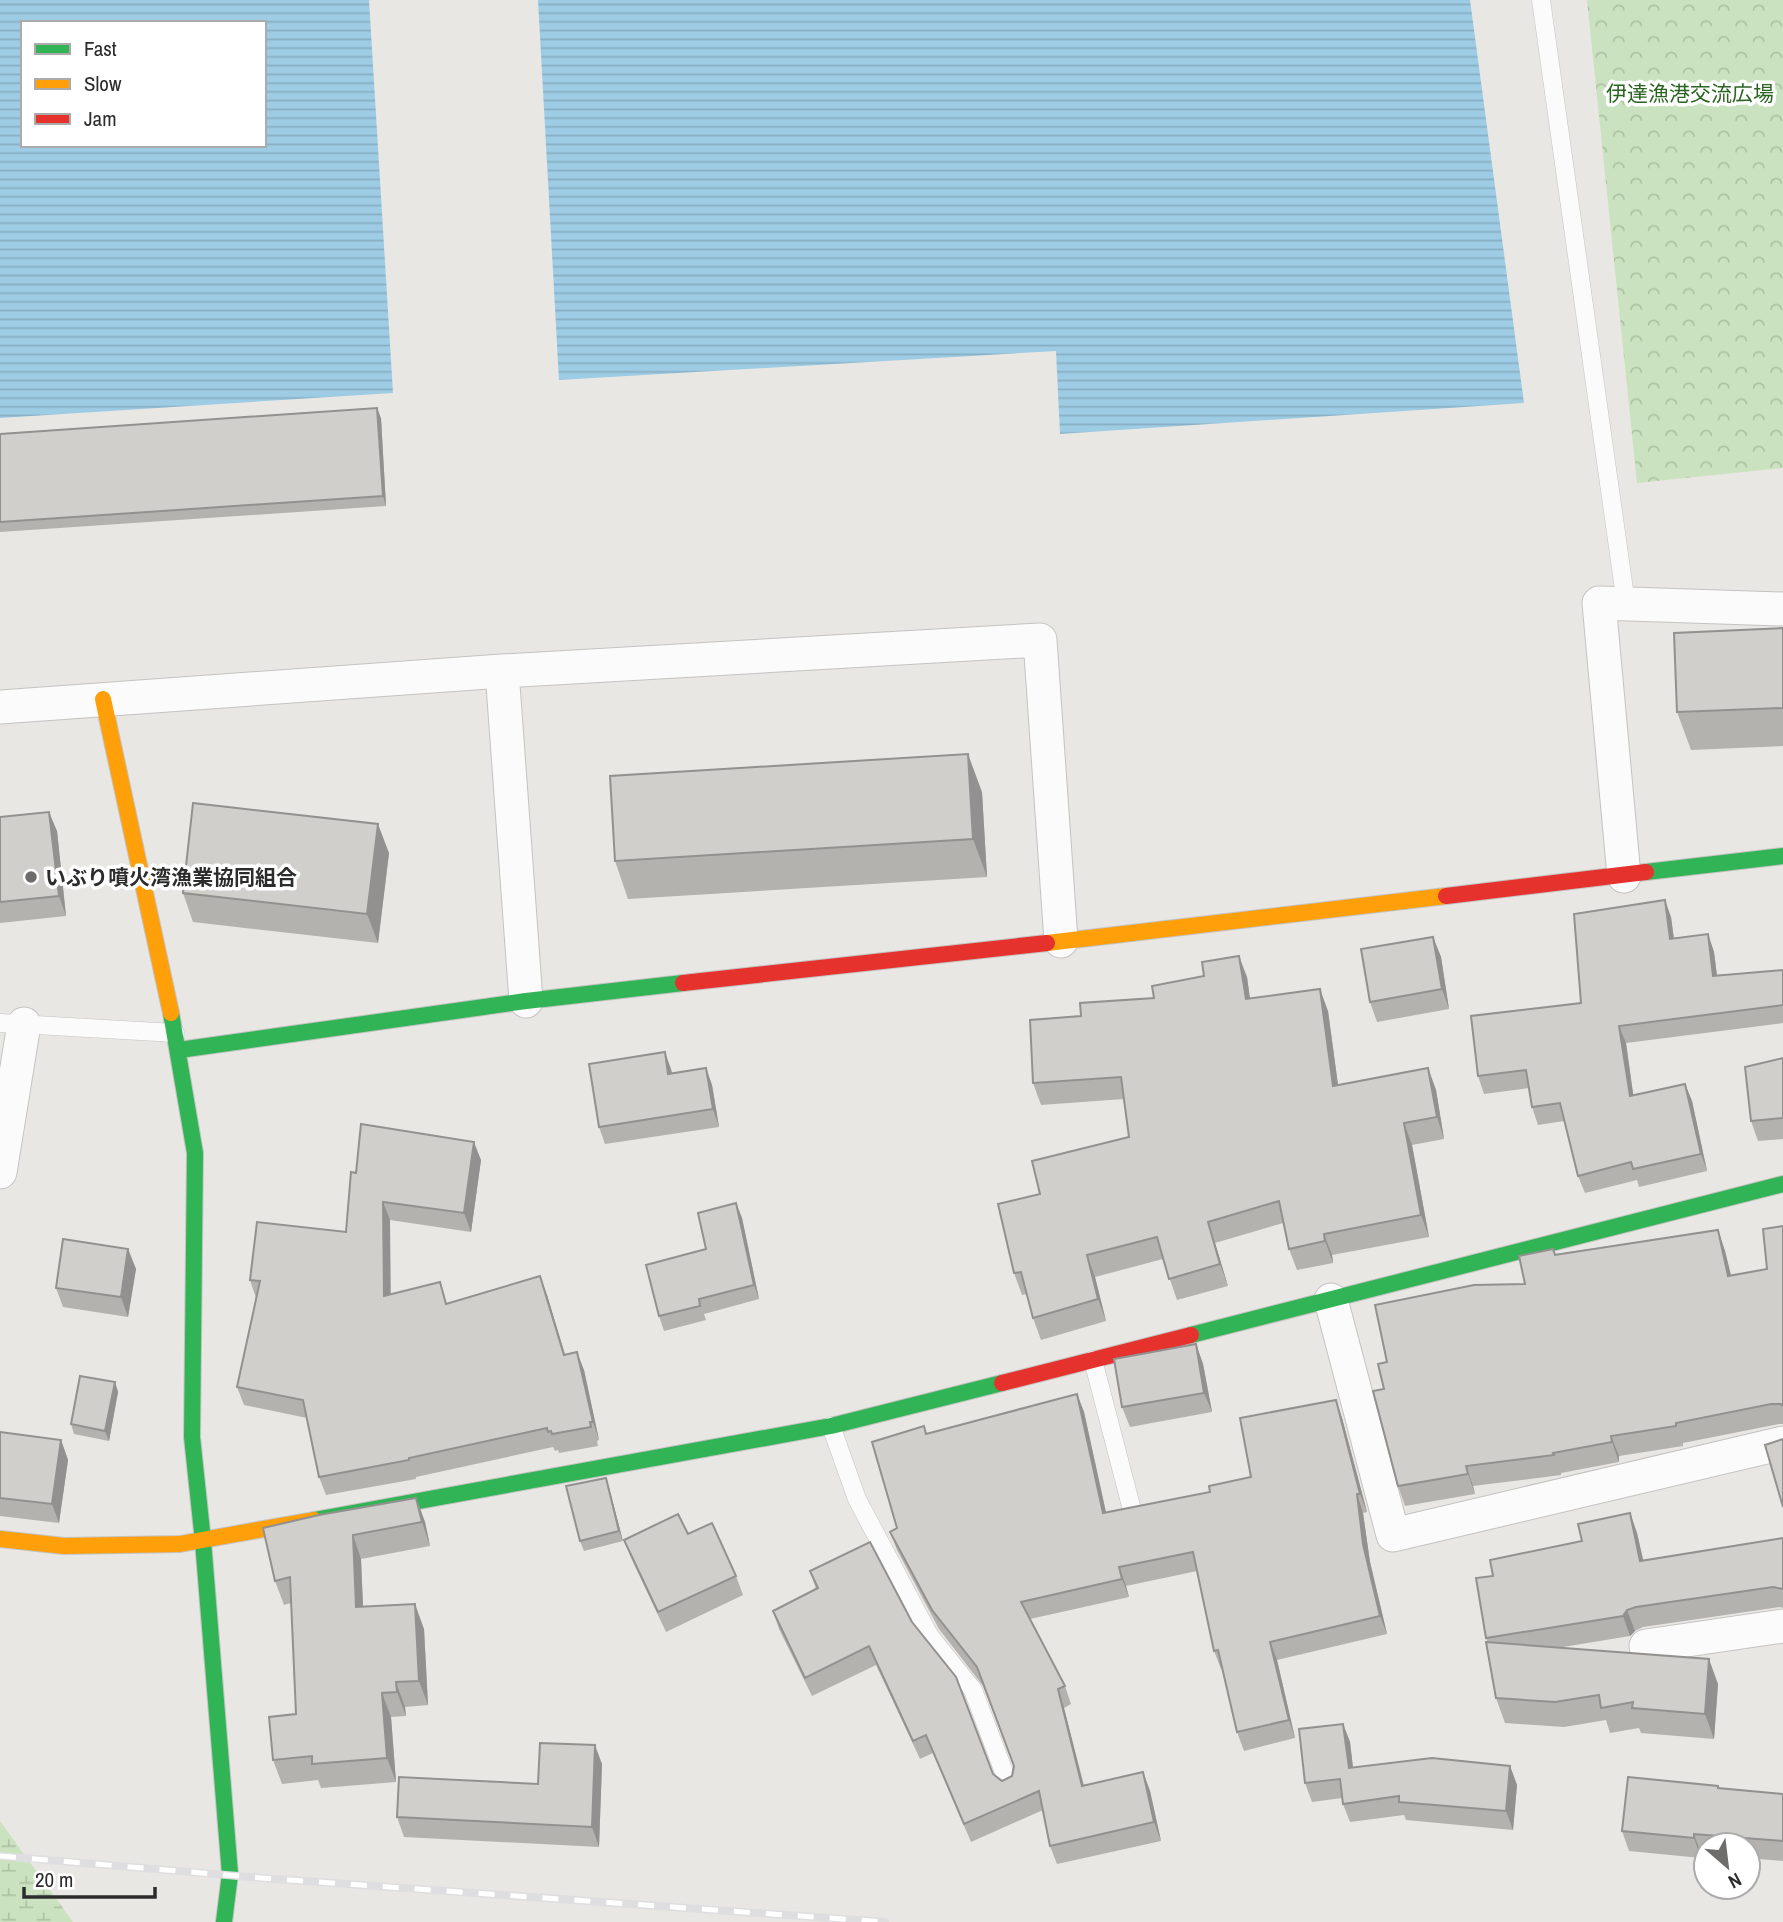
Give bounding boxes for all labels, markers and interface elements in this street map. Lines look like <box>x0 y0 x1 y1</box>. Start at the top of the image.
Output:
legend <box>21 21 266 147</box>
text: Fast <box>84 34 117 63</box>
text: Slow <box>84 69 122 98</box>
park label: 伊達漁港交流広場 <box>1606 79 1774 108</box>
text: Jam <box>84 104 117 133</box>
place label: いぶり噴火湾漁業協同組合 <box>45 863 297 892</box>
marker: いぶり噴火湾漁業協同組合 <box>23 869 39 885</box>
north arrow <box>1692 1831 1762 1901</box>
scale bar <box>24 1856 156 1900</box>
text: 20 m <box>35 1865 73 1894</box>
text: N <box>1724 1867 1746 1895</box>

